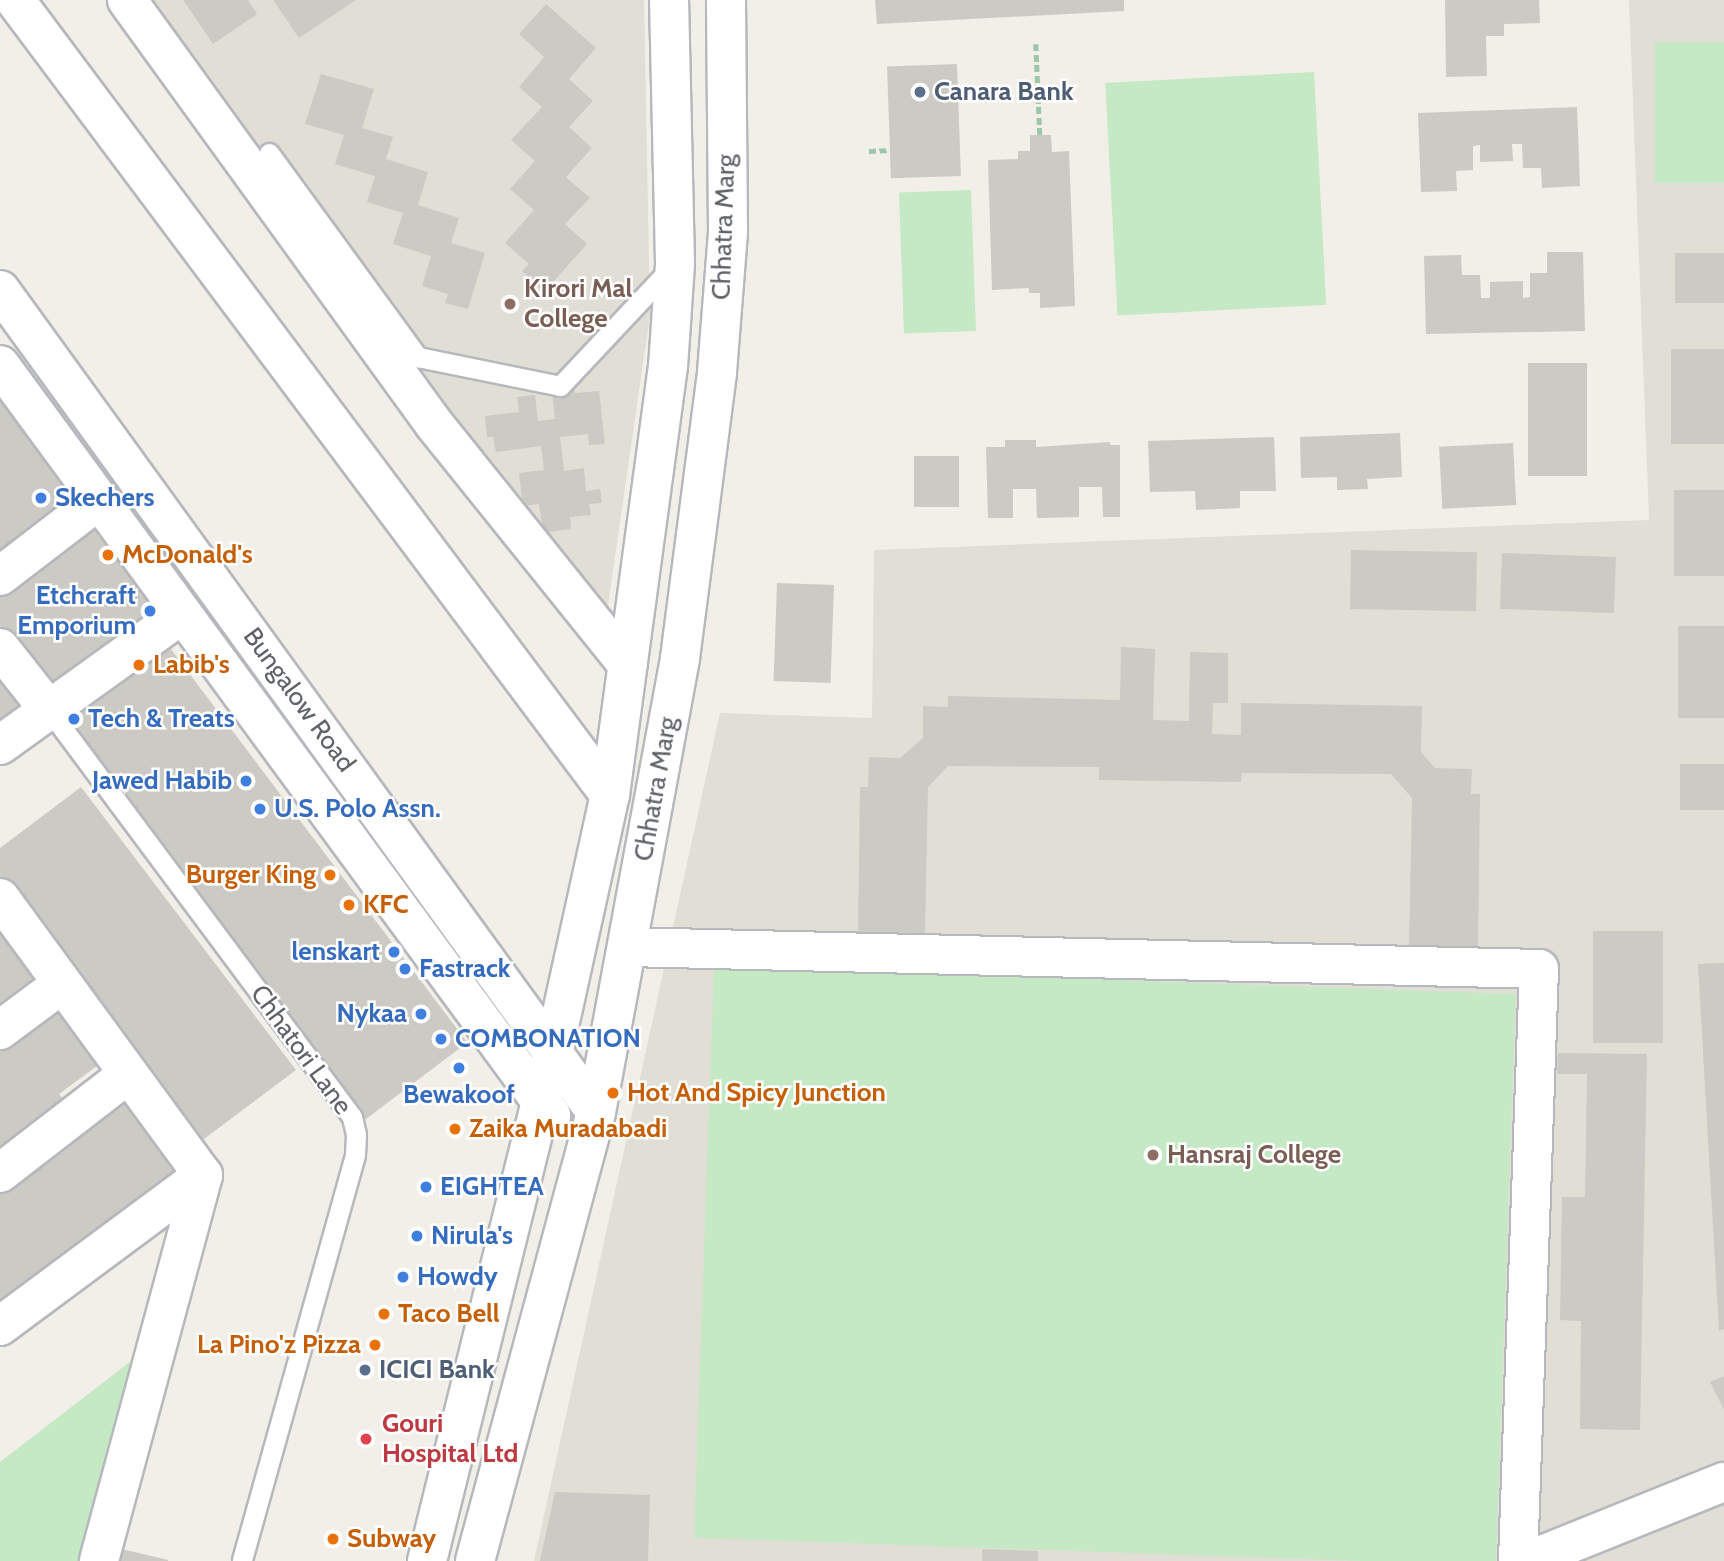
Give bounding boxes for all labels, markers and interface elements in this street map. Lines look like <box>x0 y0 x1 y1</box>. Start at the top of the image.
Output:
place label: Canara Bank <box>934 76 1073 108</box>
marker: Canara Bank <box>912 84 928 100</box>
street label: Chhatra Marg <box>706 154 742 300</box>
place label: Kirori Mal College <box>524 273 632 334</box>
marker: Kirori Mal College <box>502 296 518 312</box>
place label: Skechers <box>55 482 155 514</box>
marker: Skechers <box>33 490 49 506</box>
place label: McDonald's <box>122 539 253 571</box>
marker: McDonald's <box>100 547 116 563</box>
place label: Etchcraft Emporium <box>17 580 136 642</box>
marker: Etchcraft Emporium <box>142 603 158 619</box>
street label: Bungalow Road <box>236 622 362 778</box>
place label: Labib's <box>153 649 230 681</box>
marker: Labib's <box>131 657 147 673</box>
place label: Tech & Treats <box>88 703 235 735</box>
marker: Tech & Treats <box>66 711 82 727</box>
street label: Chhatra Marg <box>628 714 684 864</box>
place label: Jawed Habib <box>92 765 232 797</box>
marker: Jawed Habib <box>238 773 254 789</box>
place label: U.S. Polo Assn. <box>274 793 441 825</box>
marker: U.S. Polo Assn. <box>252 801 268 817</box>
place label: Burger King <box>186 859 316 891</box>
marker: Burger King <box>322 867 338 883</box>
place label: KFC <box>363 889 409 921</box>
marker: KFC <box>341 897 357 913</box>
place label: lenskart <box>292 936 380 968</box>
marker: lenskart <box>386 944 402 960</box>
place label: Fastrack <box>419 953 510 985</box>
marker: Fastrack <box>397 961 413 977</box>
street label: Chhatori Lane <box>244 979 358 1121</box>
place label: Nykaa <box>336 998 407 1030</box>
marker: Nykaa <box>413 1006 429 1022</box>
place label: COMBONATION <box>455 1023 641 1055</box>
marker: COMBONATION <box>433 1031 449 1047</box>
marker: Bewakoof <box>451 1060 467 1076</box>
place label: Hot And Spicy Junction <box>627 1077 886 1109</box>
place label: Bewakoof <box>403 1079 515 1111</box>
marker: Hot And Spicy Junction <box>605 1085 621 1101</box>
place label: Zaika Muradabadi <box>469 1113 667 1145</box>
marker: Zaika Muradabadi <box>447 1121 463 1137</box>
place label: Hansraj College <box>1167 1139 1341 1171</box>
marker: Hansraj College <box>1145 1147 1161 1163</box>
place label: EIGHTEA <box>440 1171 544 1203</box>
marker: EIGHTEA <box>418 1179 434 1195</box>
place label: Nirula's <box>431 1220 513 1252</box>
marker: Nirula's <box>409 1228 425 1244</box>
place label: Howdy <box>417 1261 498 1293</box>
marker: Howdy <box>395 1269 411 1285</box>
place label: Taco Bell <box>398 1298 500 1330</box>
marker: Taco Bell <box>376 1306 392 1322</box>
place label: La Pino'z Pizza <box>197 1329 361 1361</box>
marker: La Pino'z Pizza <box>367 1337 383 1353</box>
place label: ICICI Bank <box>379 1354 495 1386</box>
marker: ICICI Bank <box>357 1362 373 1378</box>
place label: Gouri Hospital Ltd <box>382 1408 518 1470</box>
marker: Gouri Hospital Ltd <box>356 1429 376 1449</box>
place label: Subway <box>347 1523 436 1555</box>
marker: Subway <box>325 1531 341 1547</box>

